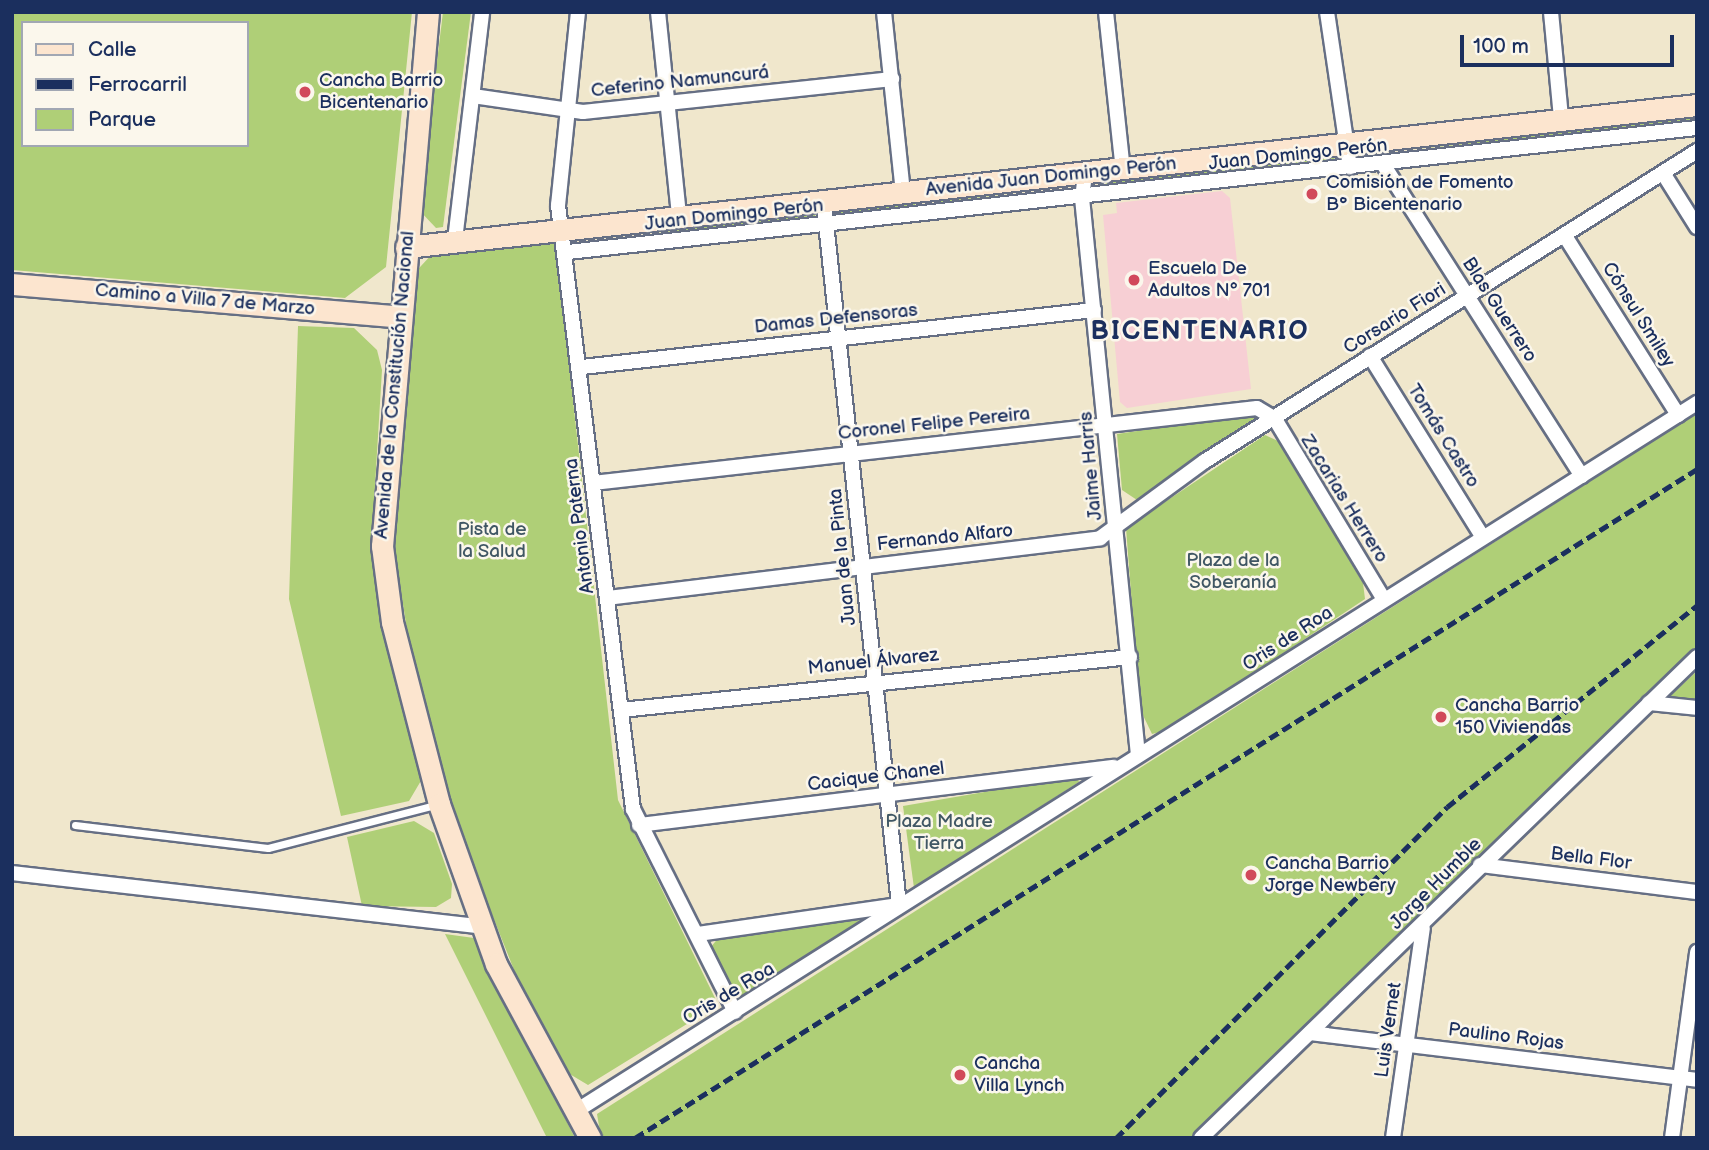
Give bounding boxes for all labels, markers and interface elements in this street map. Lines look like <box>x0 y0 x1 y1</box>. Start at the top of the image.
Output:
legend <box>21 21 248 147</box>
scale bar <box>1464 21 1678 65</box>
text: 100 m <box>1473 34 1529 59</box>
text: Calle <box>88 37 137 62</box>
street label: Ceferino Namuncurá <box>590 61 770 103</box>
place label: Cancha Barrio Bicentenario <box>319 70 443 114</box>
text: Ferrocarril <box>88 72 187 97</box>
marker: Cancha Barrio Bicentenario <box>297 84 313 100</box>
text: Parque <box>88 107 156 132</box>
street label: Juan Domingo Perón <box>1207 134 1389 176</box>
street label: Avenida Juan Domingo Perón <box>924 152 1178 202</box>
place label: Comisión de Fomento B° Bicentenario <box>1326 172 1514 216</box>
marker: Comisión de Fomento B° Bicentenario <box>1304 186 1320 202</box>
street label: Juan Domingo Perón <box>643 194 825 236</box>
street label: Avenida de la Constitución Nacional <box>370 230 420 540</box>
street label: Blas Guerrero <box>1457 253 1541 367</box>
place label: Escuela De Adultos Nº 701 <box>1148 258 1271 302</box>
street label: Cónsul Smiley <box>1597 258 1679 372</box>
marker: Escuela De Adultos Nº 701 <box>1126 272 1142 288</box>
street label: Corsario Fiori <box>1340 278 1450 360</box>
street label: Camino a Villa 7 de Marzo <box>93 279 317 321</box>
street label: Damas Defensoras <box>753 299 919 339</box>
district label: BICENTENARIO <box>1092 316 1308 348</box>
street label: Tomás Castro <box>1402 380 1484 492</box>
street label: Coronel Felipe Pereira <box>837 403 1031 445</box>
street label: Jaime Harris <box>1075 411 1107 521</box>
street label: Zacarias Herrero <box>1295 431 1393 567</box>
street label: Antonio Paterna <box>560 457 600 595</box>
street label: Juan de la Pinta <box>824 487 862 627</box>
park label: Pista de la Salud <box>457 519 527 563</box>
street label: Fernando Alfaro <box>876 520 1014 556</box>
park label: Plaza de la Soberanía <box>1186 550 1280 594</box>
street label: Oris de Roa <box>1239 601 1337 677</box>
street label: Manuel Álvarez <box>806 644 940 680</box>
place label: Cancha Barrio 150 Viviendas <box>1455 695 1579 739</box>
marker: Cancha Barrio 150 Viviendas <box>1433 709 1449 725</box>
street label: Cacique Chanel <box>806 757 946 797</box>
park label: Plaza Madre Tierra <box>885 811 993 855</box>
street label: Jorge Humble <box>1385 833 1487 935</box>
street label: Bella Flor <box>1549 843 1633 875</box>
place label: Cancha Barrio Jorge Newbery <box>1265 853 1396 897</box>
marker: Cancha Barrio Jorge Newbery <box>1243 867 1259 883</box>
street label: Oris de Roa <box>679 958 779 1030</box>
street label: Luis Vernet <box>1371 981 1407 1079</box>
street label: Paulino Rojas <box>1447 1019 1565 1055</box>
place label: Cancha Villa Lynch <box>974 1053 1064 1097</box>
marker: Cancha Villa Lynch <box>952 1067 968 1083</box>

